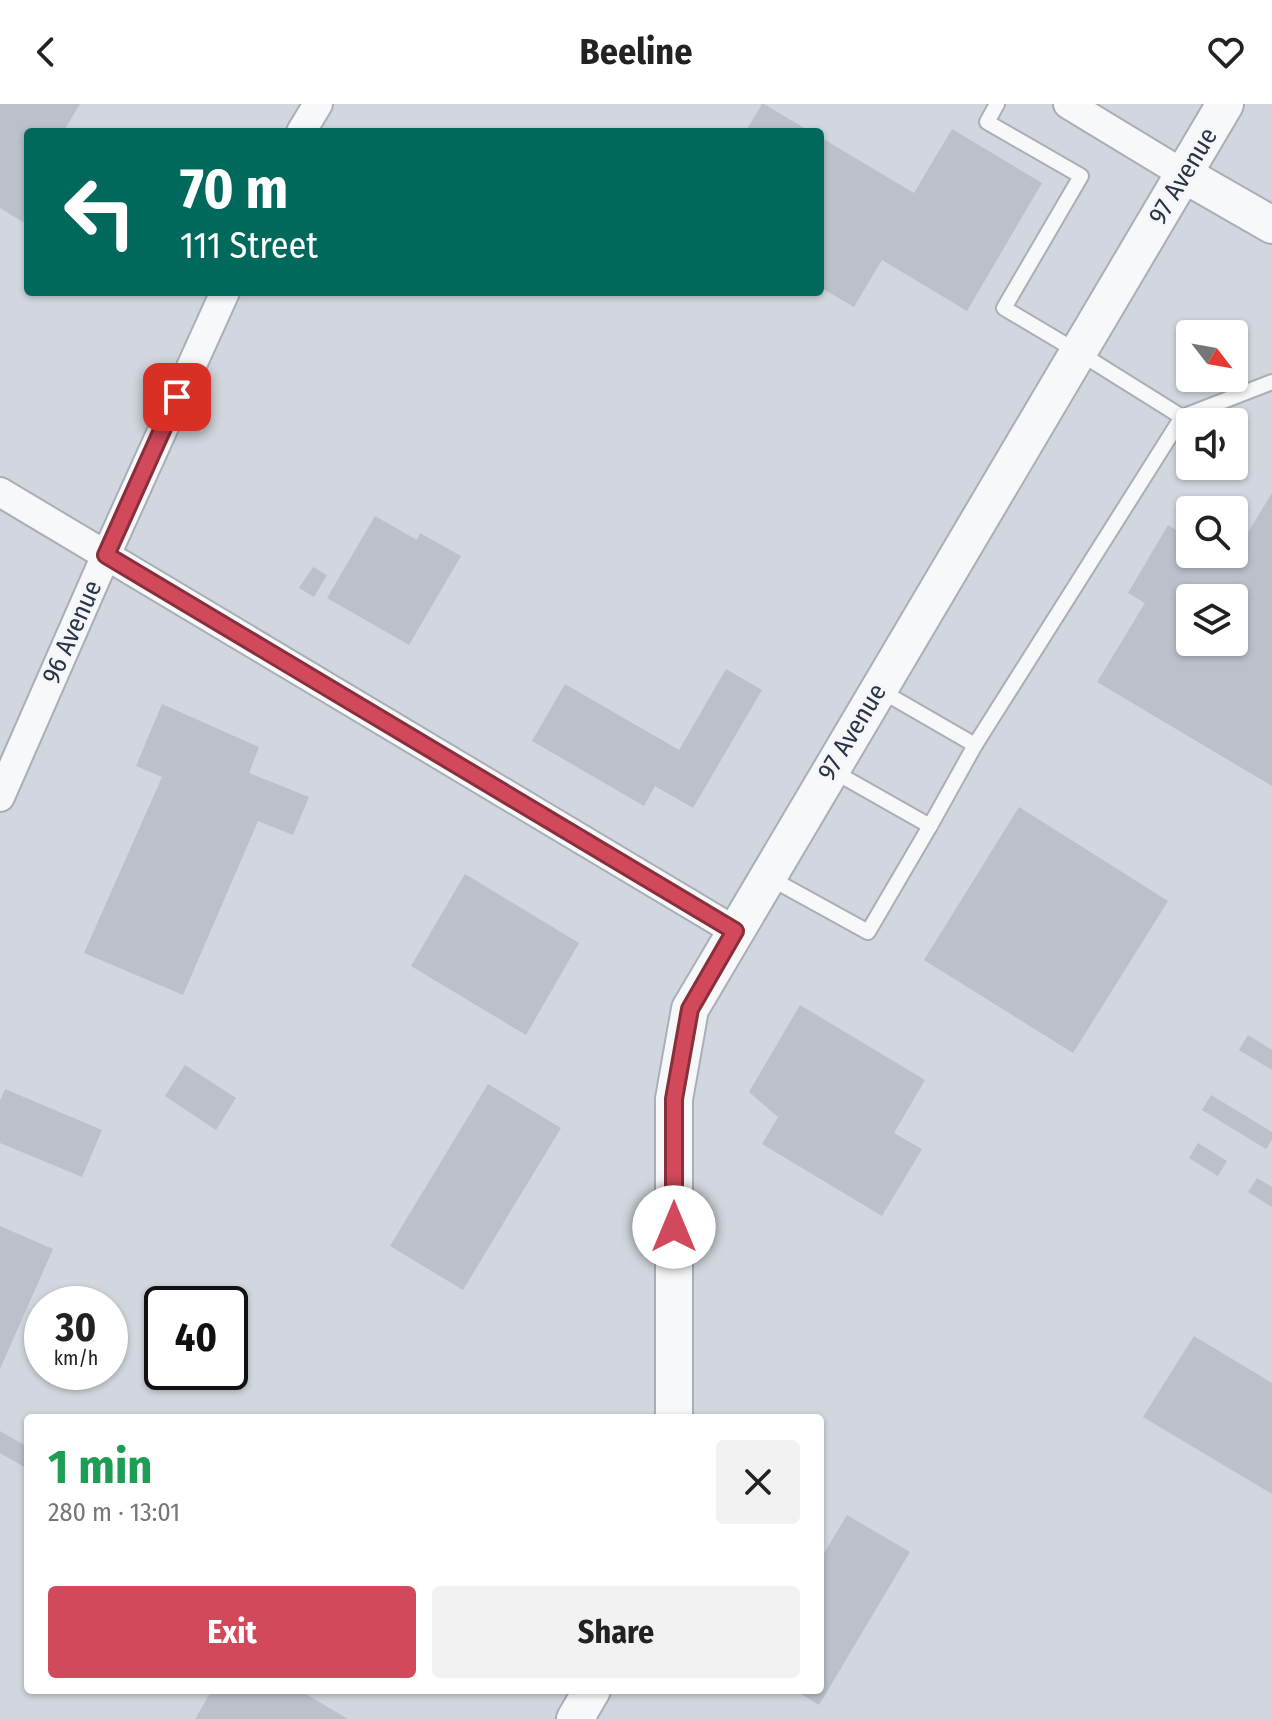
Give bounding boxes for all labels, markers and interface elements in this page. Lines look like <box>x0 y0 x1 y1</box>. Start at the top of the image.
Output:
icon: back <box>24 30 68 74</box>
text: Beeline <box>580 30 692 74</box>
icon: heart <box>1204 30 1248 74</box>
street label: 97 Avenue <box>1142 122 1224 230</box>
text: 70 m <box>180 156 288 223</box>
icon: left <box>48 160 152 264</box>
text: 111 Street <box>180 224 318 268</box>
north arrow <box>1176 320 1248 392</box>
map controls <box>1176 320 1248 656</box>
pin <box>143 363 211 431</box>
icon: arrive <box>155 375 199 419</box>
button: sound <box>1176 408 1248 480</box>
button: search <box>1176 496 1248 568</box>
street label: 96 Avenue <box>36 576 108 688</box>
button: layers <box>1176 584 1248 656</box>
street label: 97 Avenue <box>811 678 893 786</box>
position arrow <box>632 1185 716 1269</box>
speed limit sign: 40 <box>144 1286 248 1390</box>
text: 30 <box>56 1304 96 1352</box>
text: km/h <box>54 1346 98 1370</box>
text: 1 min <box>48 1438 153 1496</box>
button: close <box>716 1440 800 1524</box>
text: 280 m · 13:01 <box>48 1497 180 1528</box>
button: Exit <box>48 1586 416 1678</box>
button: Share <box>432 1586 800 1678</box>

